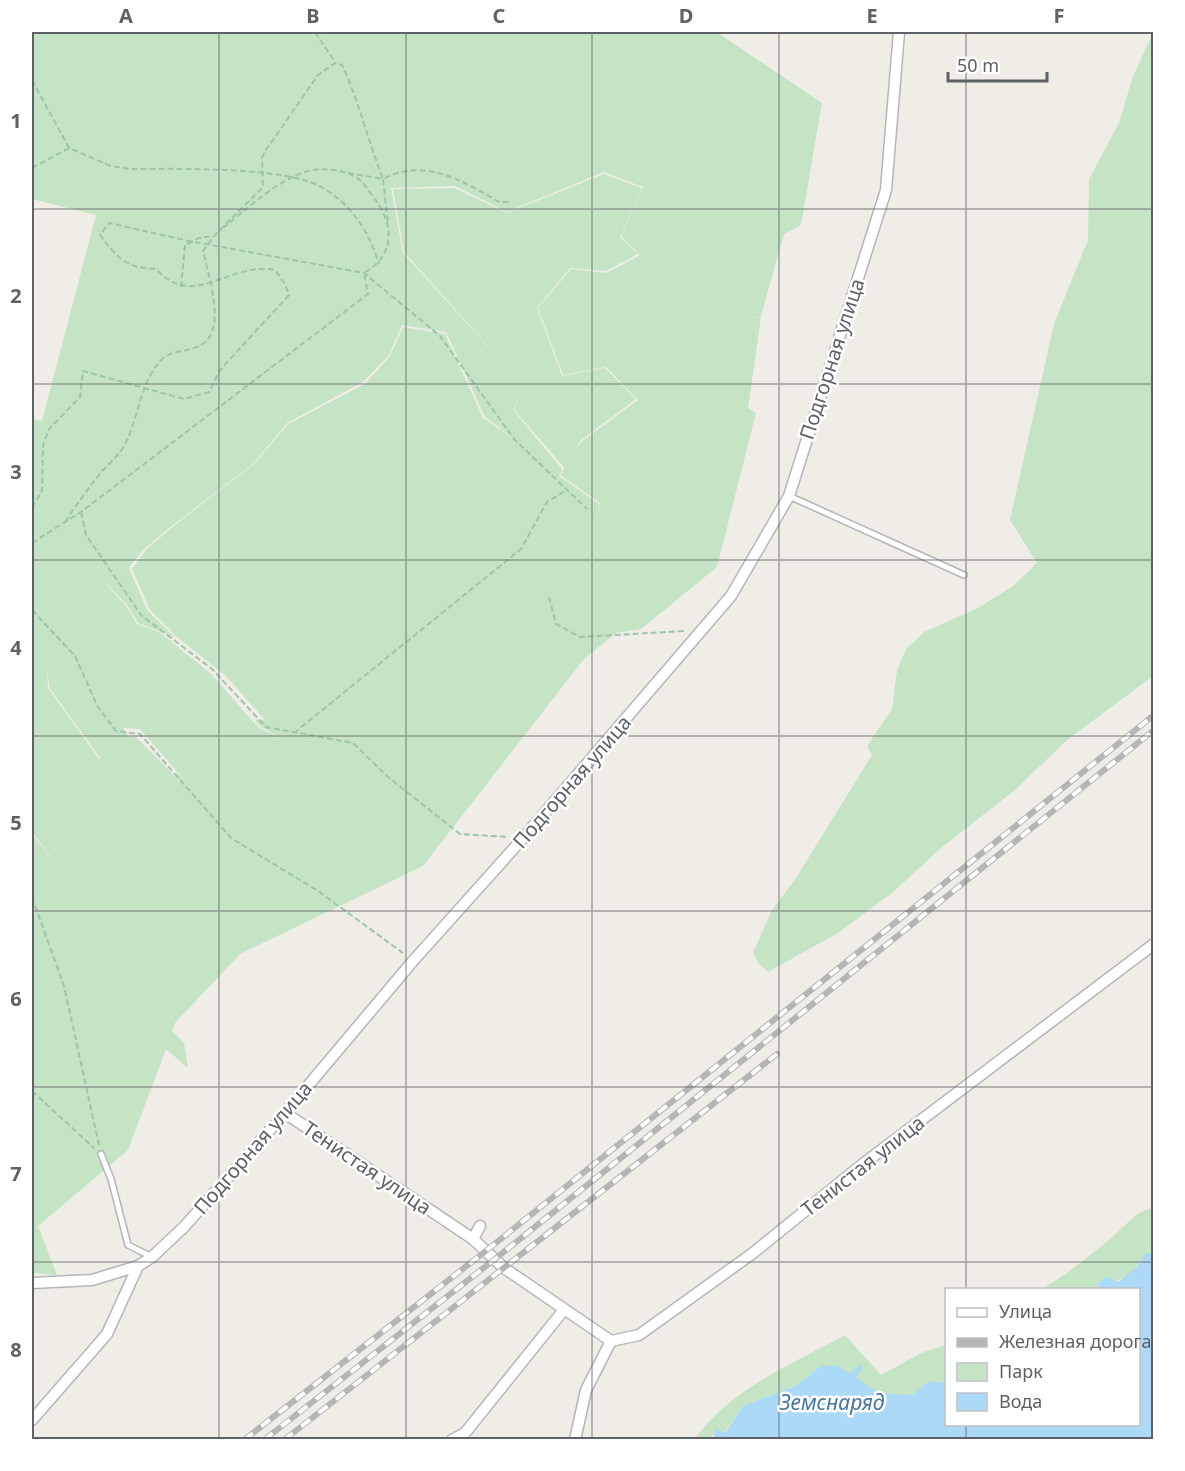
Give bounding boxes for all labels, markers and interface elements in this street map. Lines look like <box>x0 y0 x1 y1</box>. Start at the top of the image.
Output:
text: A <box>119 2 133 29</box>
text: B <box>306 2 320 29</box>
text: C <box>493 2 506 29</box>
text: D <box>679 2 693 29</box>
text: E <box>866 2 878 29</box>
text: F <box>1054 2 1064 29</box>
scale bar <box>948 45 1047 83</box>
text: 50 m <box>957 53 999 77</box>
text: 1 <box>10 107 22 134</box>
street label: Подгорная улица <box>793 275 870 443</box>
text: 2 <box>10 282 22 309</box>
text: 3 <box>10 458 22 485</box>
text: 4 <box>10 634 22 661</box>
street label: Подгорная улица <box>506 709 637 854</box>
text: 5 <box>10 809 22 836</box>
text: 6 <box>10 985 22 1012</box>
street label: Подгорная улица <box>187 1075 318 1220</box>
street label: Тенистая улица <box>795 1109 930 1222</box>
street label: Тенистая улица <box>298 1115 437 1221</box>
text: 7 <box>10 1160 22 1187</box>
legend <box>945 1288 1140 1426</box>
text: Улица <box>999 1299 1052 1323</box>
text: Железная дорога <box>999 1329 1151 1353</box>
text: 8 <box>10 1336 22 1363</box>
text: Парк <box>999 1359 1043 1383</box>
water label: Земснаряд <box>779 1388 885 1416</box>
text: Вода <box>999 1389 1042 1413</box>

